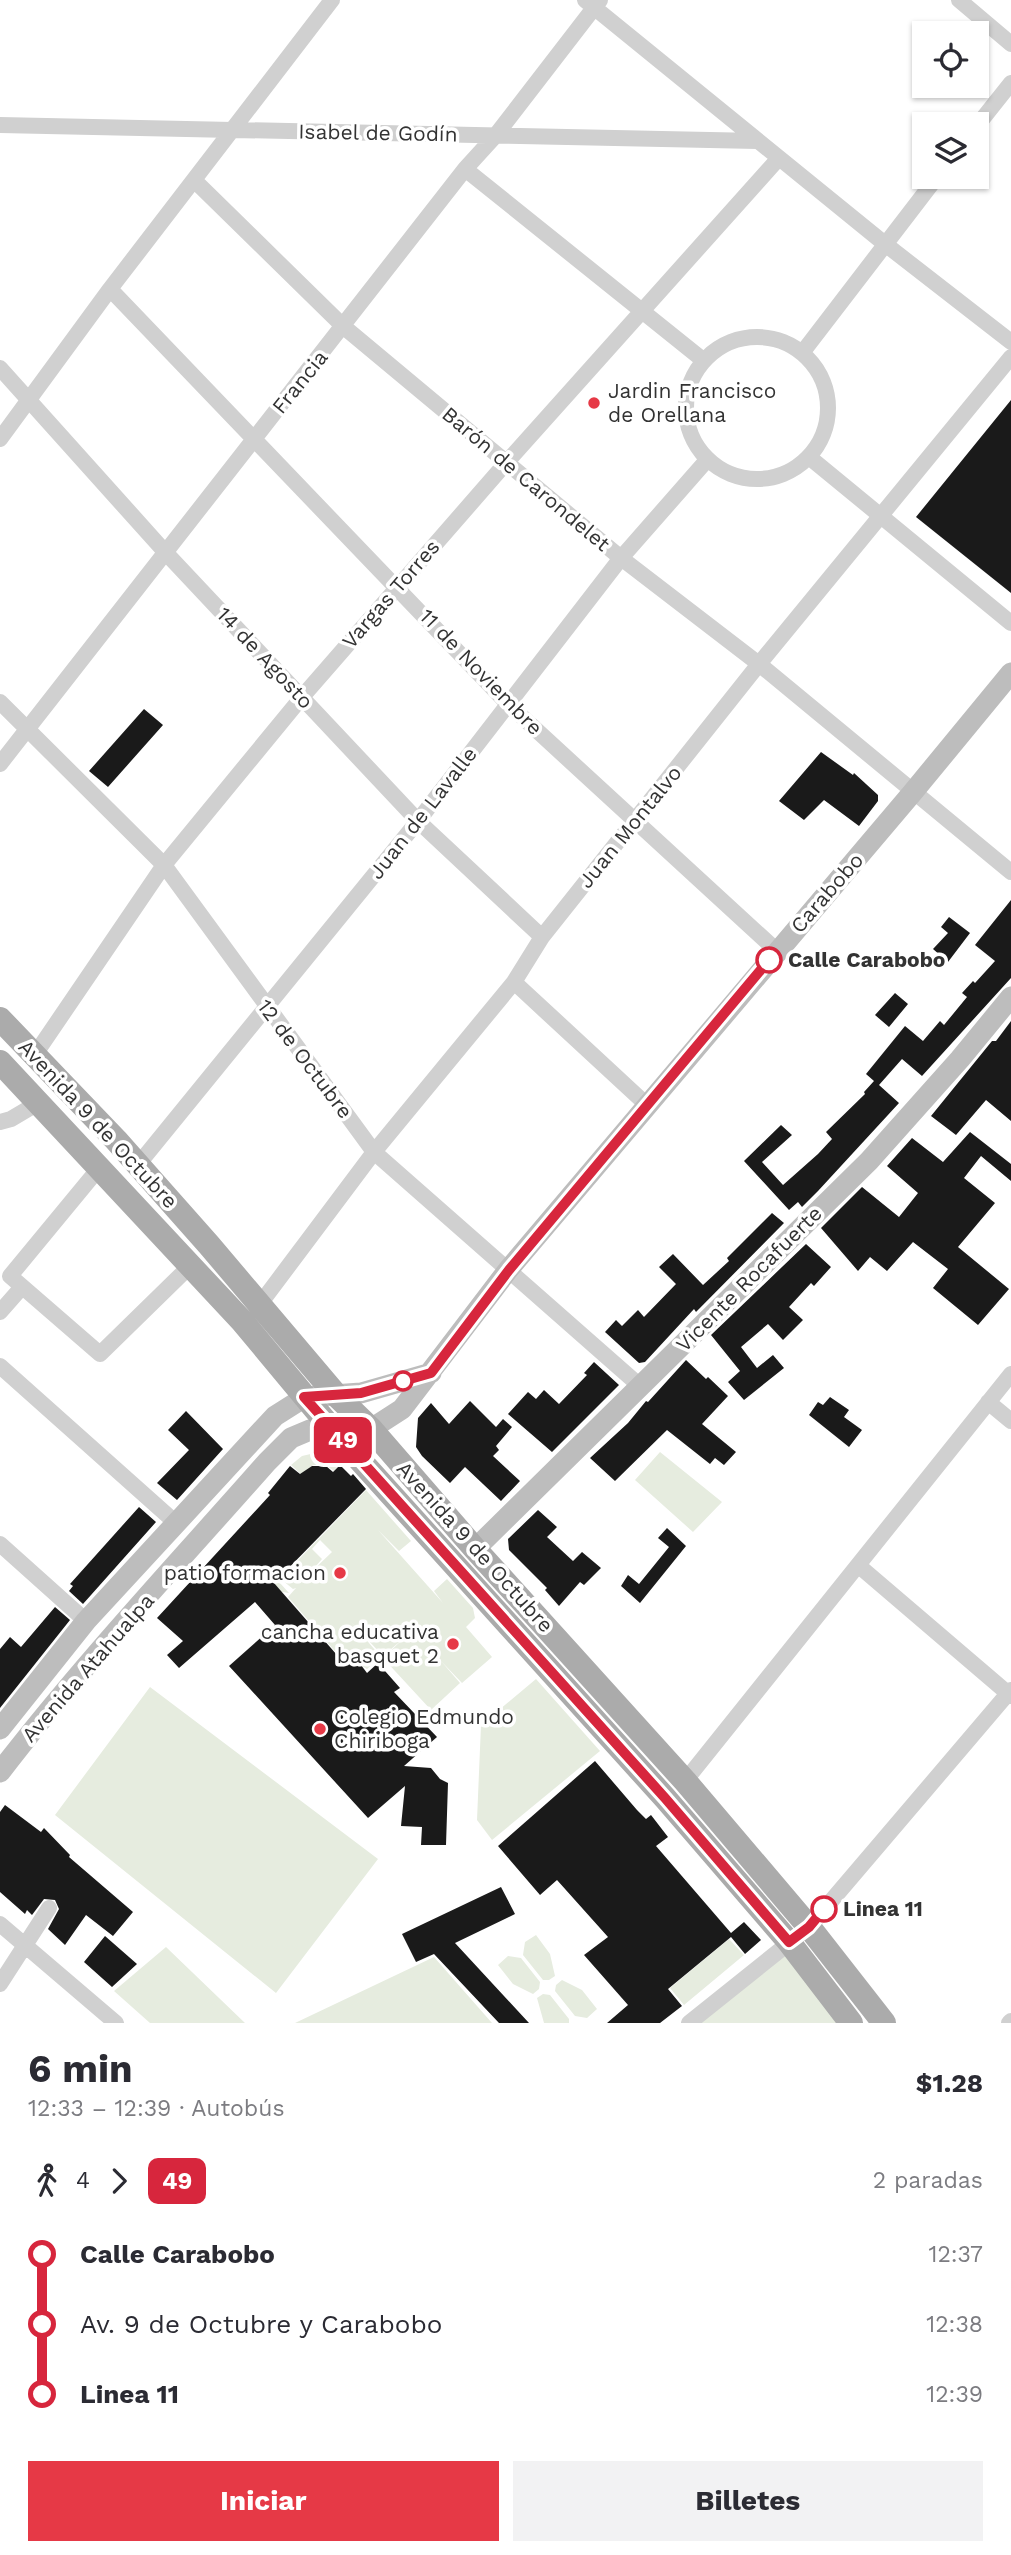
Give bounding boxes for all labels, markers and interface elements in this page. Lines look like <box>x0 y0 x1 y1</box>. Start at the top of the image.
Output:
map controls <box>912 21 989 189</box>
button: locate <box>912 21 989 98</box>
button: layers <box>912 112 989 189</box>
street label: Isabel de Godín <box>298 119 458 146</box>
street label: Francia <box>267 345 333 418</box>
place label: Jardin Francisco de Orellana <box>608 378 776 427</box>
marker: Jardin Francisco de Orellana <box>586 395 602 411</box>
street label: Barón de Carondelet <box>437 401 616 556</box>
street label: Vargas Torres <box>337 534 445 653</box>
street label: 14 de Agosto <box>212 602 319 714</box>
street label: 11 de Noviembre <box>415 603 548 740</box>
street label: Juan de Lavalle <box>363 742 482 884</box>
street label: Juan Montalvo <box>573 760 687 893</box>
street label: Carabobo <box>785 847 868 938</box>
marker: Calle Carabobo <box>756 947 782 973</box>
place label: Calle Carabobo <box>788 947 945 972</box>
street label: 12 de Octubre <box>252 994 358 1123</box>
street label: Avenida 9 de Octubre <box>14 1034 183 1213</box>
street label: Vicente Rocafuerte <box>671 1201 827 1357</box>
unlabelled marker <box>393 1371 413 1391</box>
line badge: 49 <box>312 1417 374 1463</box>
text: 49 <box>328 1426 358 1454</box>
street label: Avenida 9 de Octubre <box>392 1456 559 1637</box>
place label: patio formacion <box>164 1560 326 1585</box>
marker: patio formacion <box>332 1565 348 1581</box>
street label: Avenida Atahualpa <box>16 1588 159 1747</box>
place label: cancha educativa basquet 2 <box>261 1619 439 1668</box>
marker: cancha educativa basquet 2 <box>445 1636 461 1652</box>
place label: Colegio Edmundo Chiriboga <box>334 1704 514 1753</box>
marker: Colegio Edmundo Chiriboga <box>312 1721 328 1737</box>
marker: Linea 11 <box>811 1896 837 1922</box>
place label: Linea 11 <box>843 1896 923 1921</box>
text: 6 min <box>28 2047 133 2091</box>
text: $1.28 <box>916 2068 983 2098</box>
text: 12:33 – 12:39 · Autobús <box>28 2095 285 2122</box>
icon: walk <box>28 2162 66 2200</box>
icon: forward <box>100 2162 138 2200</box>
text: 4 <box>76 2167 90 2194</box>
text: 49 <box>162 2167 192 2195</box>
text: 2 paradas <box>873 2167 983 2194</box>
text: Calle Carabobo <box>80 2239 275 2269</box>
text: 12:37 <box>928 2241 983 2268</box>
text: Av. 9 de Octubre y Carabobo <box>80 2309 442 2339</box>
text: 12:38 <box>926 2311 983 2338</box>
text: Linea 11 <box>80 2379 179 2409</box>
text: 12:39 <box>926 2381 983 2408</box>
button: Iniciar <box>28 2461 499 2541</box>
button: Billetes <box>513 2461 983 2541</box>

